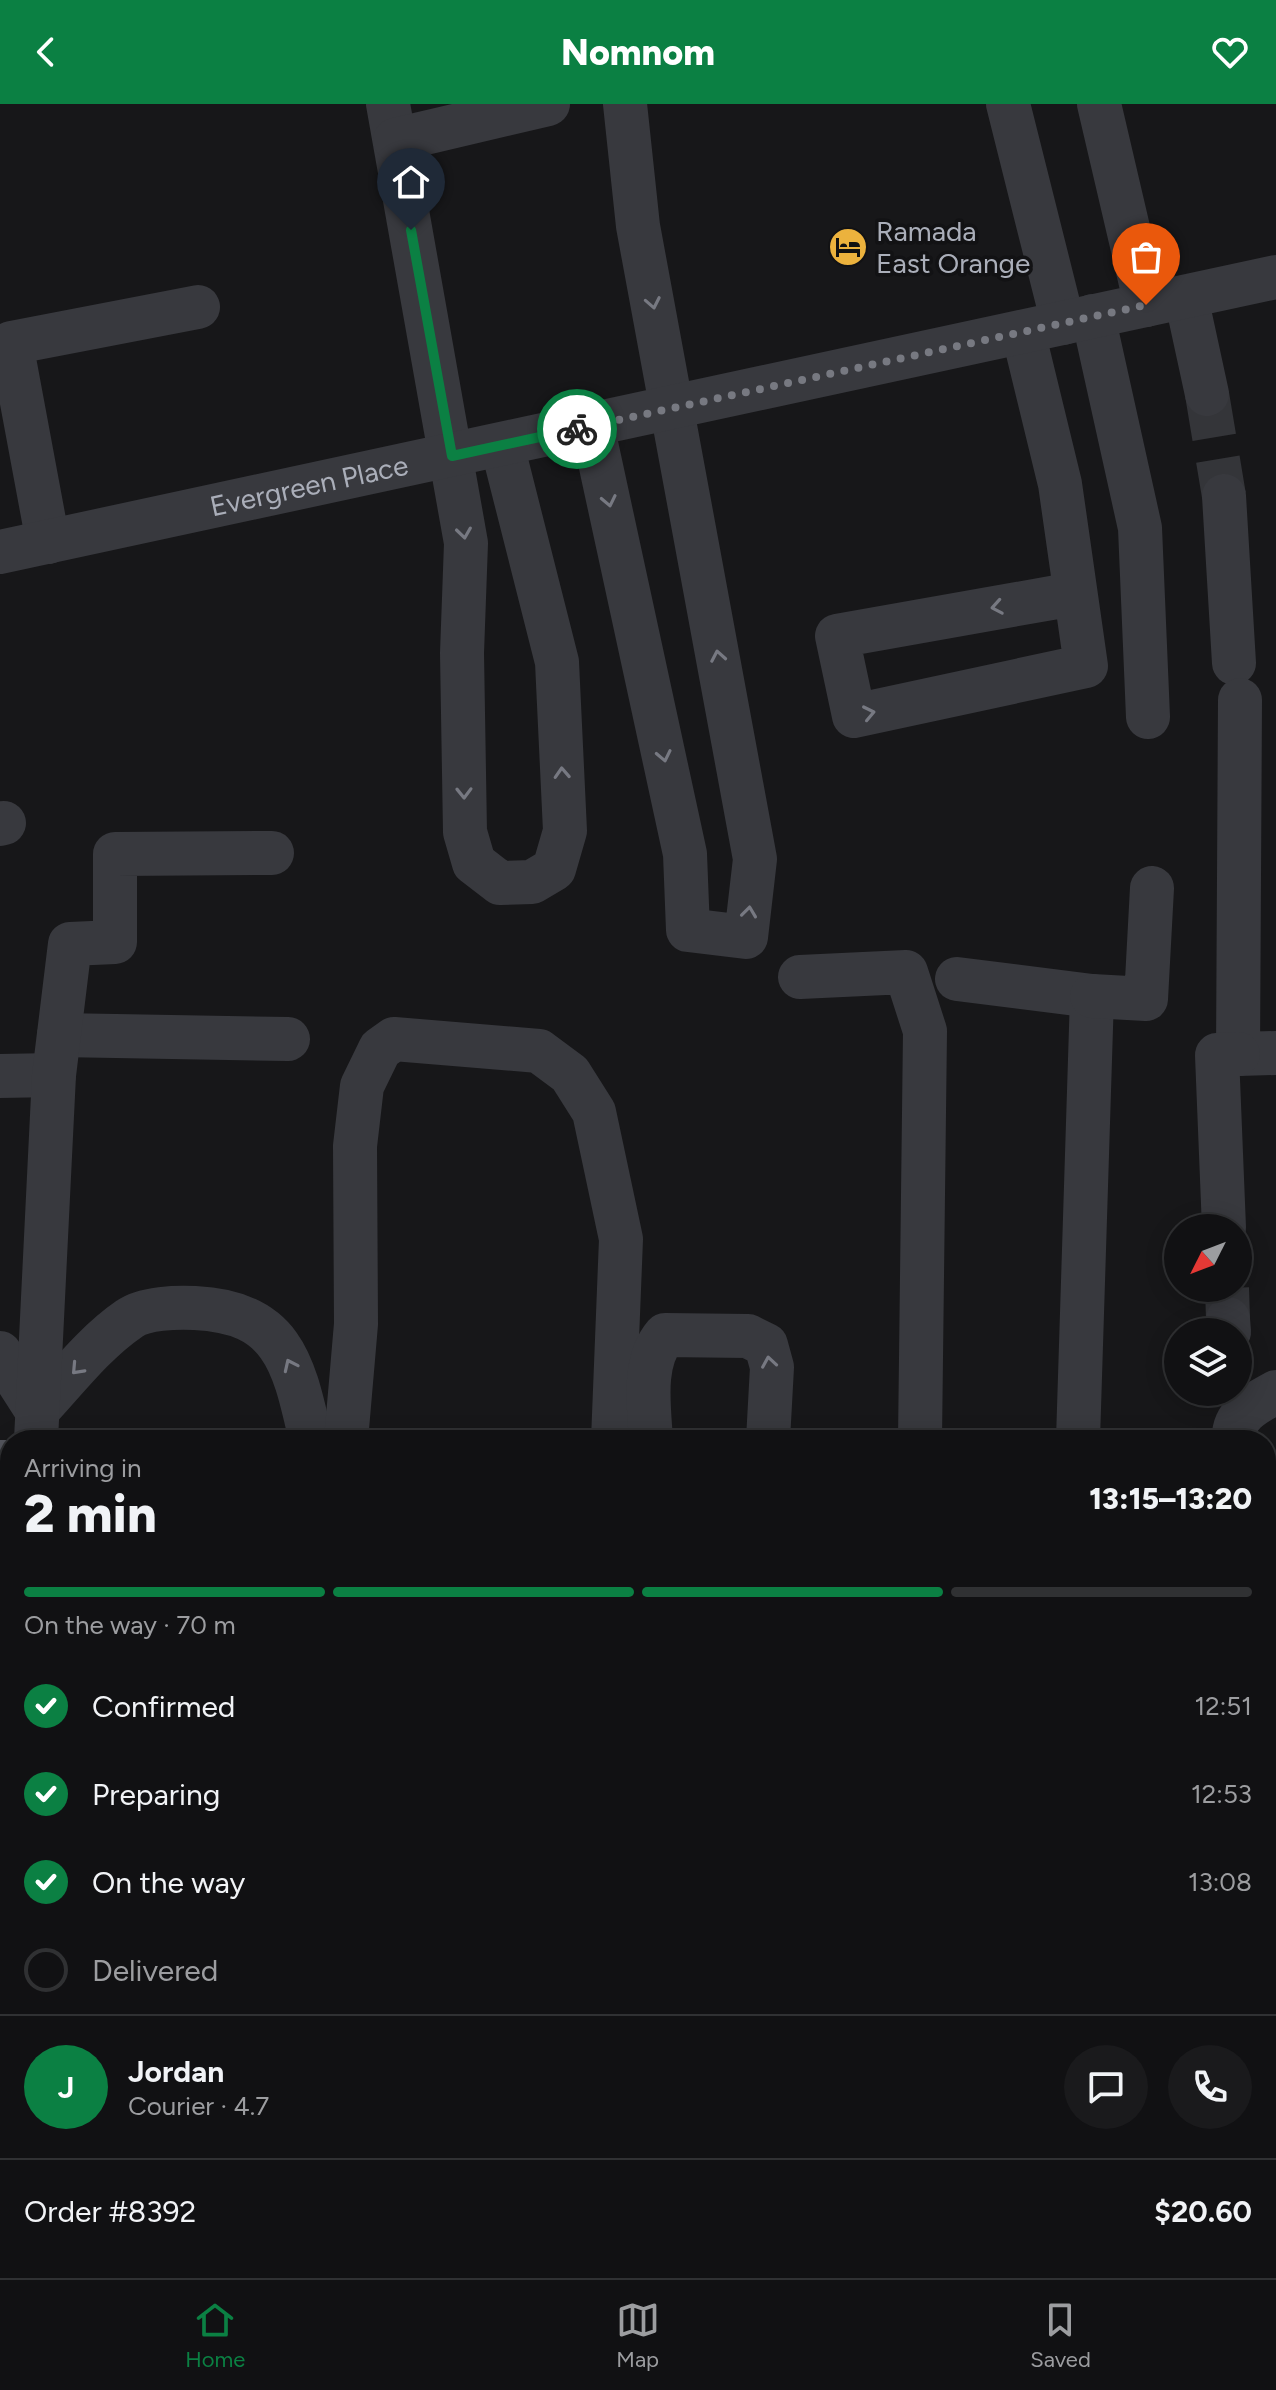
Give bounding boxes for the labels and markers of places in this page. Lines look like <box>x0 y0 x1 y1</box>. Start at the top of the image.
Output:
pin <box>377 148 445 230</box>
place label: Ramada East Orange <box>876 214 1030 280</box>
pin <box>1112 223 1180 305</box>
hotel icon: Ramada East Orange <box>827 226 869 268</box>

